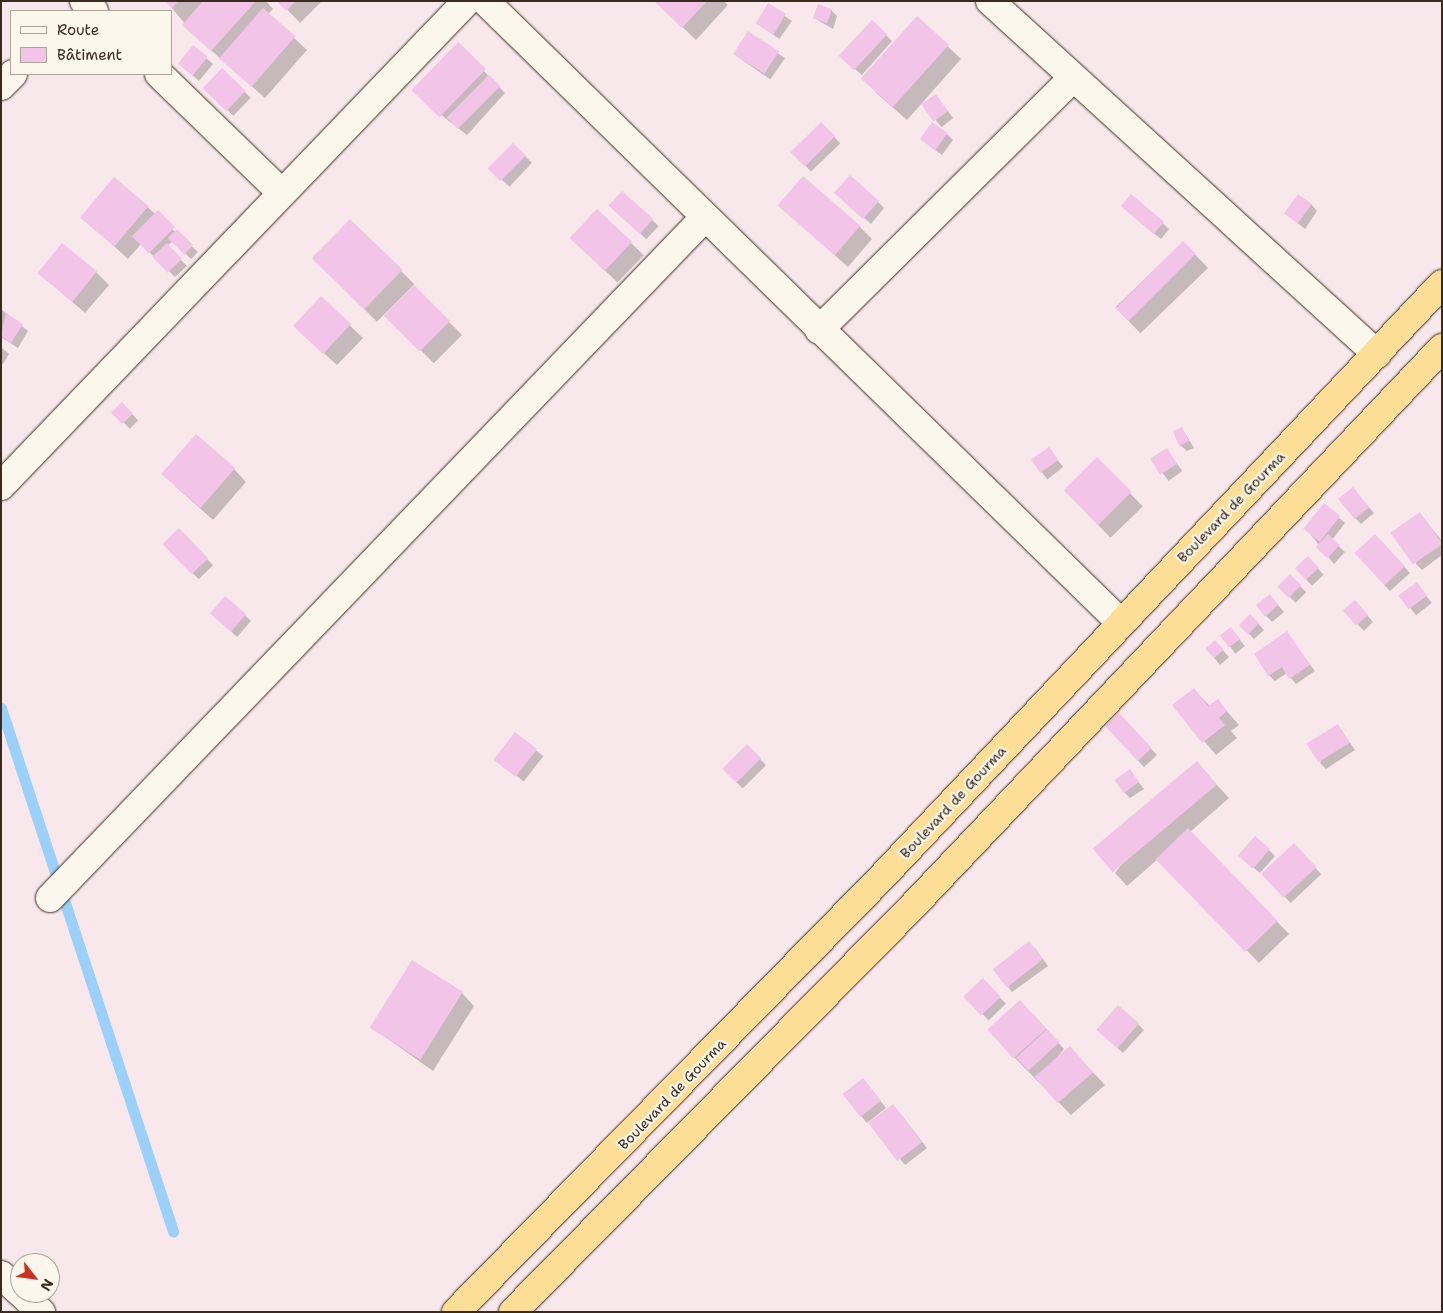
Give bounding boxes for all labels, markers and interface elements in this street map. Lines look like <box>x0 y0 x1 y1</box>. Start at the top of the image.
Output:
legend <box>10 10 172 75</box>
text: Route <box>57 20 99 40</box>
text: Bâtiment <box>57 45 122 65</box>
street label: Boulevard de Gourma <box>1174 448 1288 566</box>
street label: Boulevard de Gourma <box>897 742 1009 862</box>
street label: Boulevard de Gourma <box>615 1035 729 1153</box>
north arrow <box>10 1253 60 1303</box>
text: N <box>37 1276 58 1294</box>

